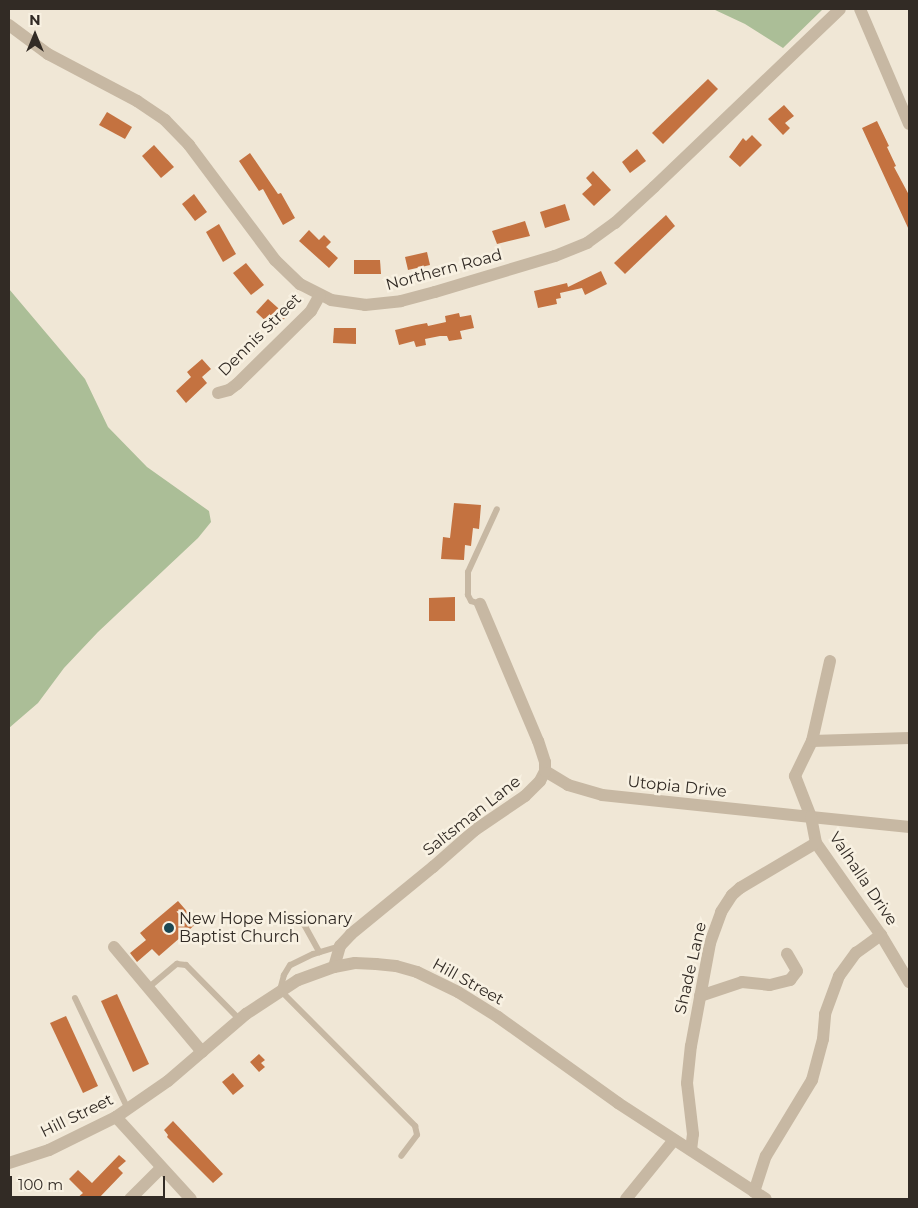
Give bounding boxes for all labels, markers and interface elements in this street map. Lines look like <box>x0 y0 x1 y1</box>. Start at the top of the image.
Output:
north arrow <box>10 10 60 60</box>
text: N <box>29 11 41 29</box>
street label: Northern Road <box>384 245 504 295</box>
street label: Dennis Street <box>215 290 305 380</box>
street label: Saltsman Lane <box>419 772 525 860</box>
street label: Utopia Drive <box>626 772 728 802</box>
street label: Valhalla Drive <box>825 829 901 929</box>
place label: New Hope Missionary Baptist Church <box>179 909 352 947</box>
street label: Shade Lane <box>671 920 711 1016</box>
marker: New Hope Missionary Baptist Church <box>163 922 175 934</box>
street label: Hill Street <box>429 955 507 1009</box>
street label: Hill Street <box>38 1090 116 1142</box>
scale bar <box>12 1166 168 1198</box>
text: 100 m <box>18 1175 63 1194</box>

